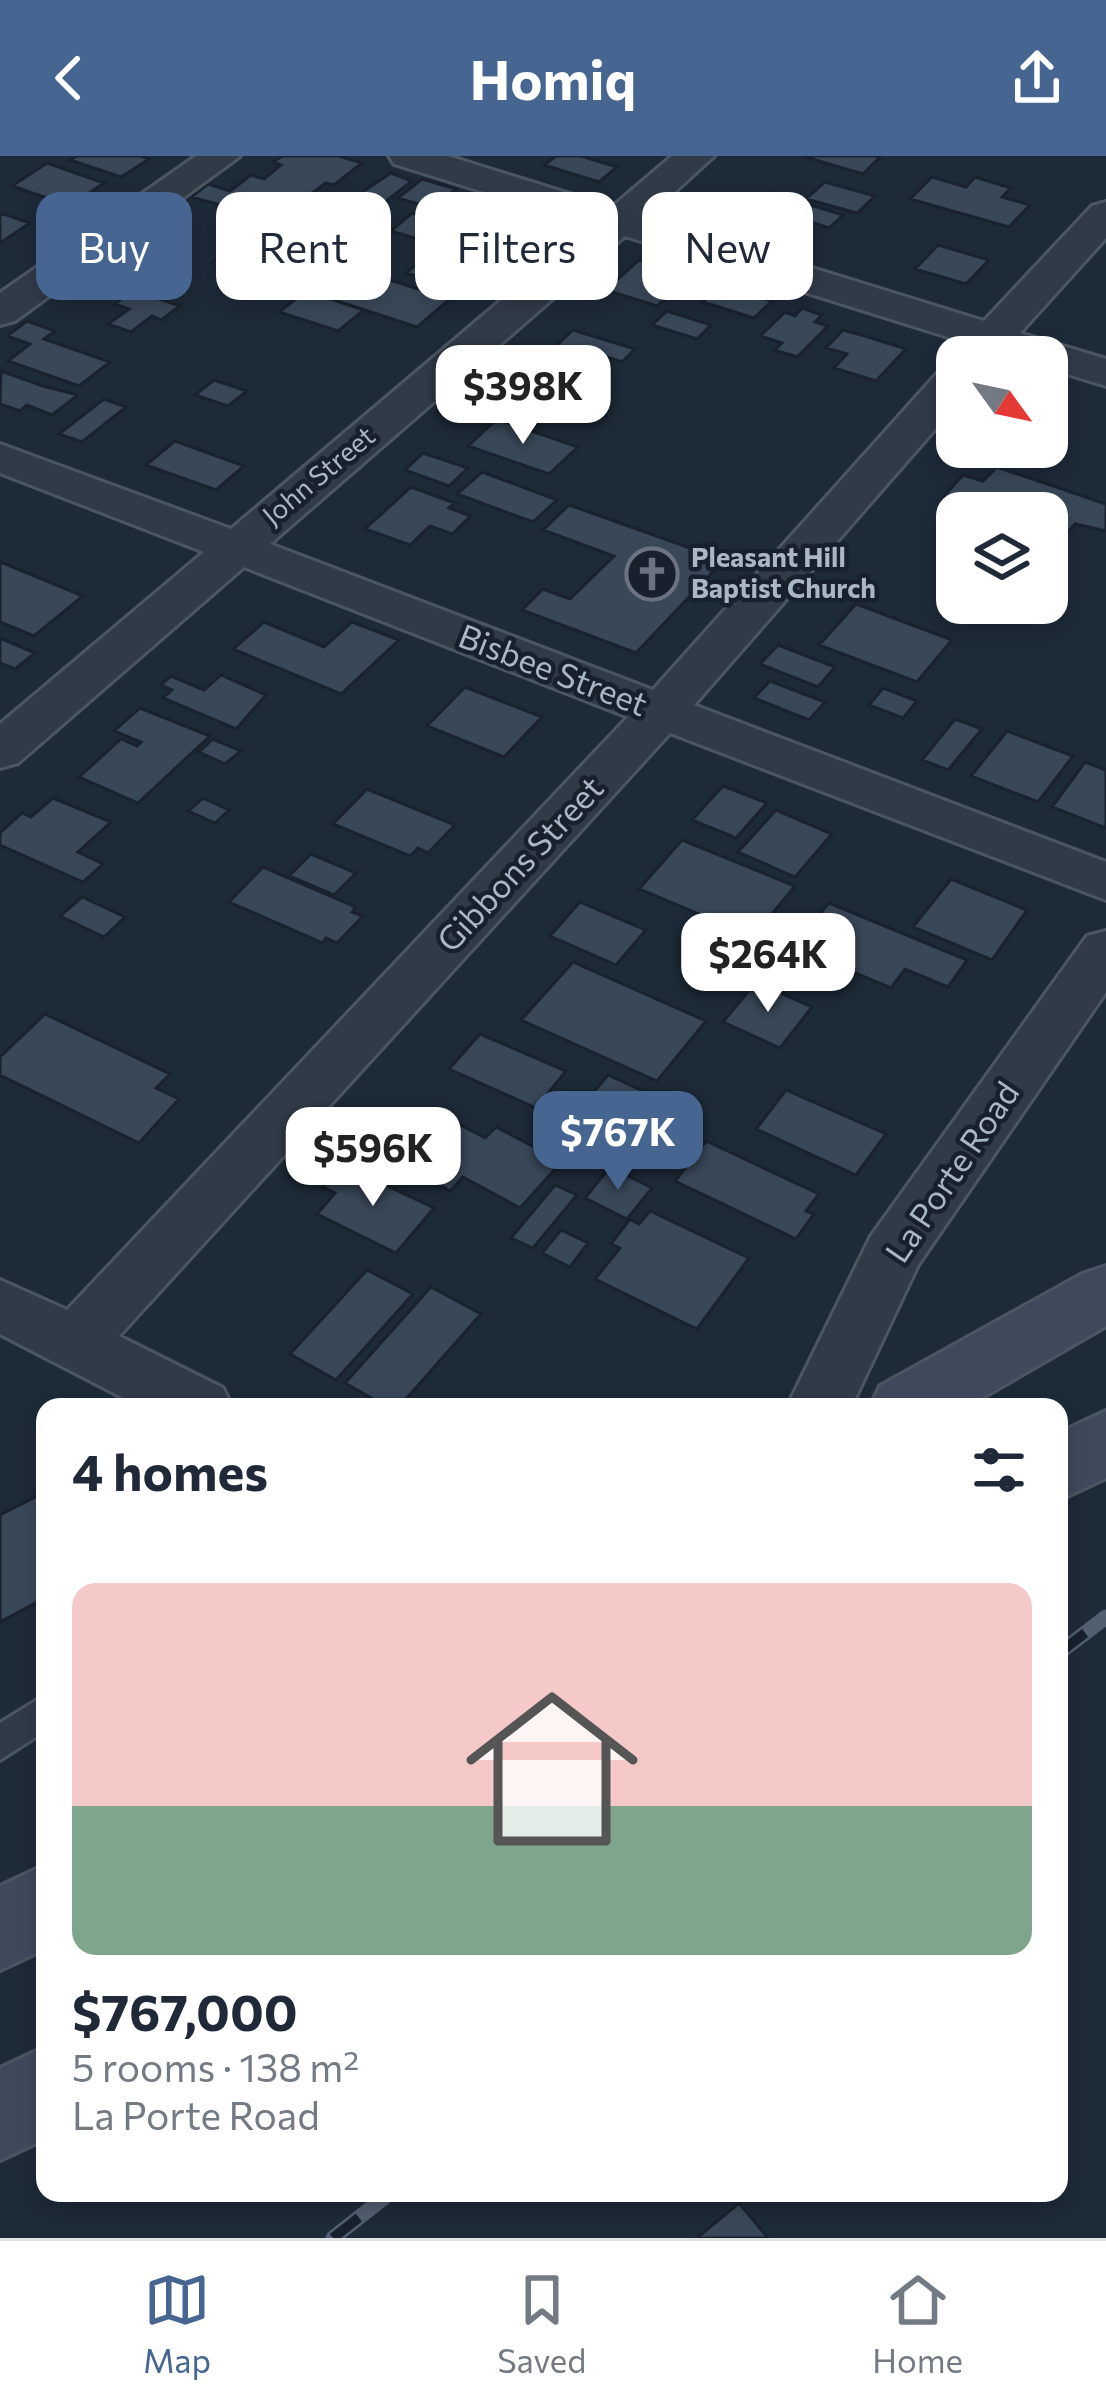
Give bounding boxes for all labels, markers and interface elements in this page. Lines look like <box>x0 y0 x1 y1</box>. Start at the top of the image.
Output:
icon: back <box>36 45 102 111</box>
text: Homiq <box>470 45 636 111</box>
icon: share <box>1004 45 1070 111</box>
chip: Buy <box>36 192 192 300</box>
chip: Rent <box>216 192 391 300</box>
chip: Filters <box>415 192 618 300</box>
chip: New <box>642 192 813 300</box>
north arrow <box>936 336 1068 468</box>
map controls <box>936 336 1068 624</box>
pin: $398K <box>439 345 607 447</box>
text: $398K <box>463 360 583 408</box>
street label: John Street <box>255 418 381 531</box>
button: layers <box>936 492 1068 624</box>
place label: Pleasant Hill Baptist Church <box>691 540 876 604</box>
church icon: Pleasant Hill Baptist Church <box>624 546 680 602</box>
street label: Bisbee Street <box>453 614 654 723</box>
street label: Gibbons Street <box>427 767 611 959</box>
pin: $264K <box>684 913 852 1015</box>
text: $264K <box>708 928 828 976</box>
street label: La Porte Road <box>875 1073 1026 1270</box>
pin: $767K <box>534 1091 702 1193</box>
text: $767K <box>560 1106 676 1154</box>
pin: $596K <box>289 1107 457 1209</box>
text: $596K <box>313 1122 433 1170</box>
icon: filters <box>966 1437 1032 1503</box>
text: 4 homes <box>72 1439 268 1502</box>
icon: home <box>444 1661 660 1877</box>
text: $767,000 <box>72 1979 298 2042</box>
text: 5 rooms · 138 m² <box>72 2042 359 2090</box>
text: La Porte Road <box>72 2090 320 2138</box>
tab: Map <box>143 2267 211 2380</box>
tab: Saved <box>497 2267 586 2380</box>
tab: Home <box>872 2267 963 2380</box>

